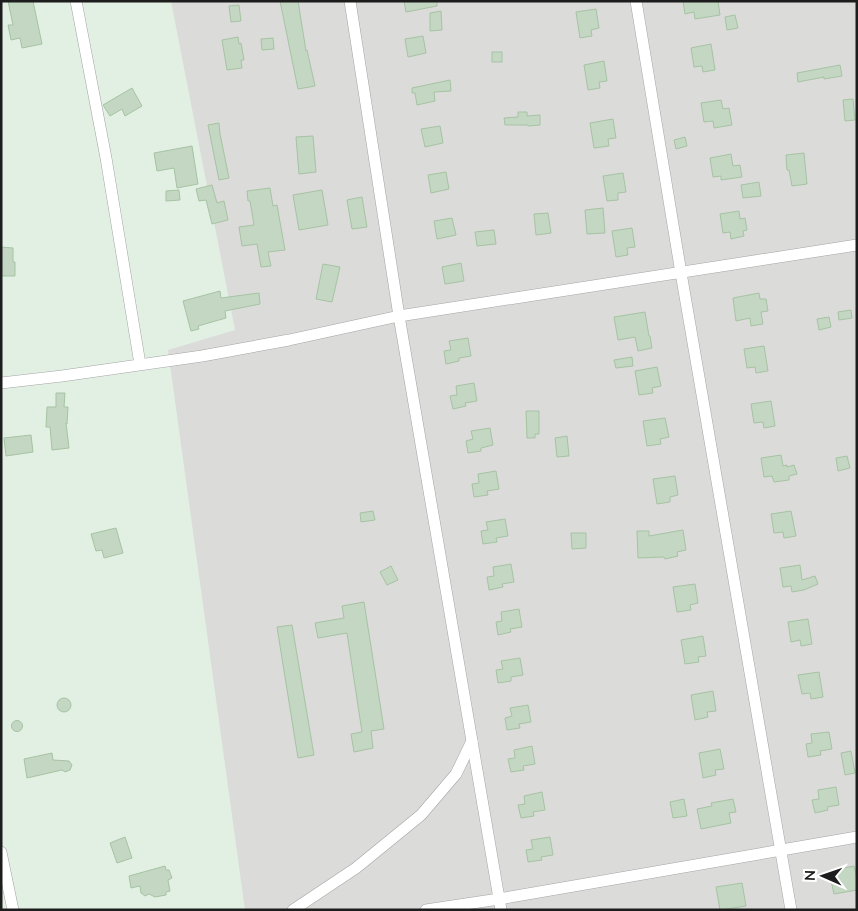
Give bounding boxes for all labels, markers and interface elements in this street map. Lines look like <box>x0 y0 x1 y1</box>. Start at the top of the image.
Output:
north arrow <box>798 851 848 901</box>
text: N <box>801 870 818 881</box>

